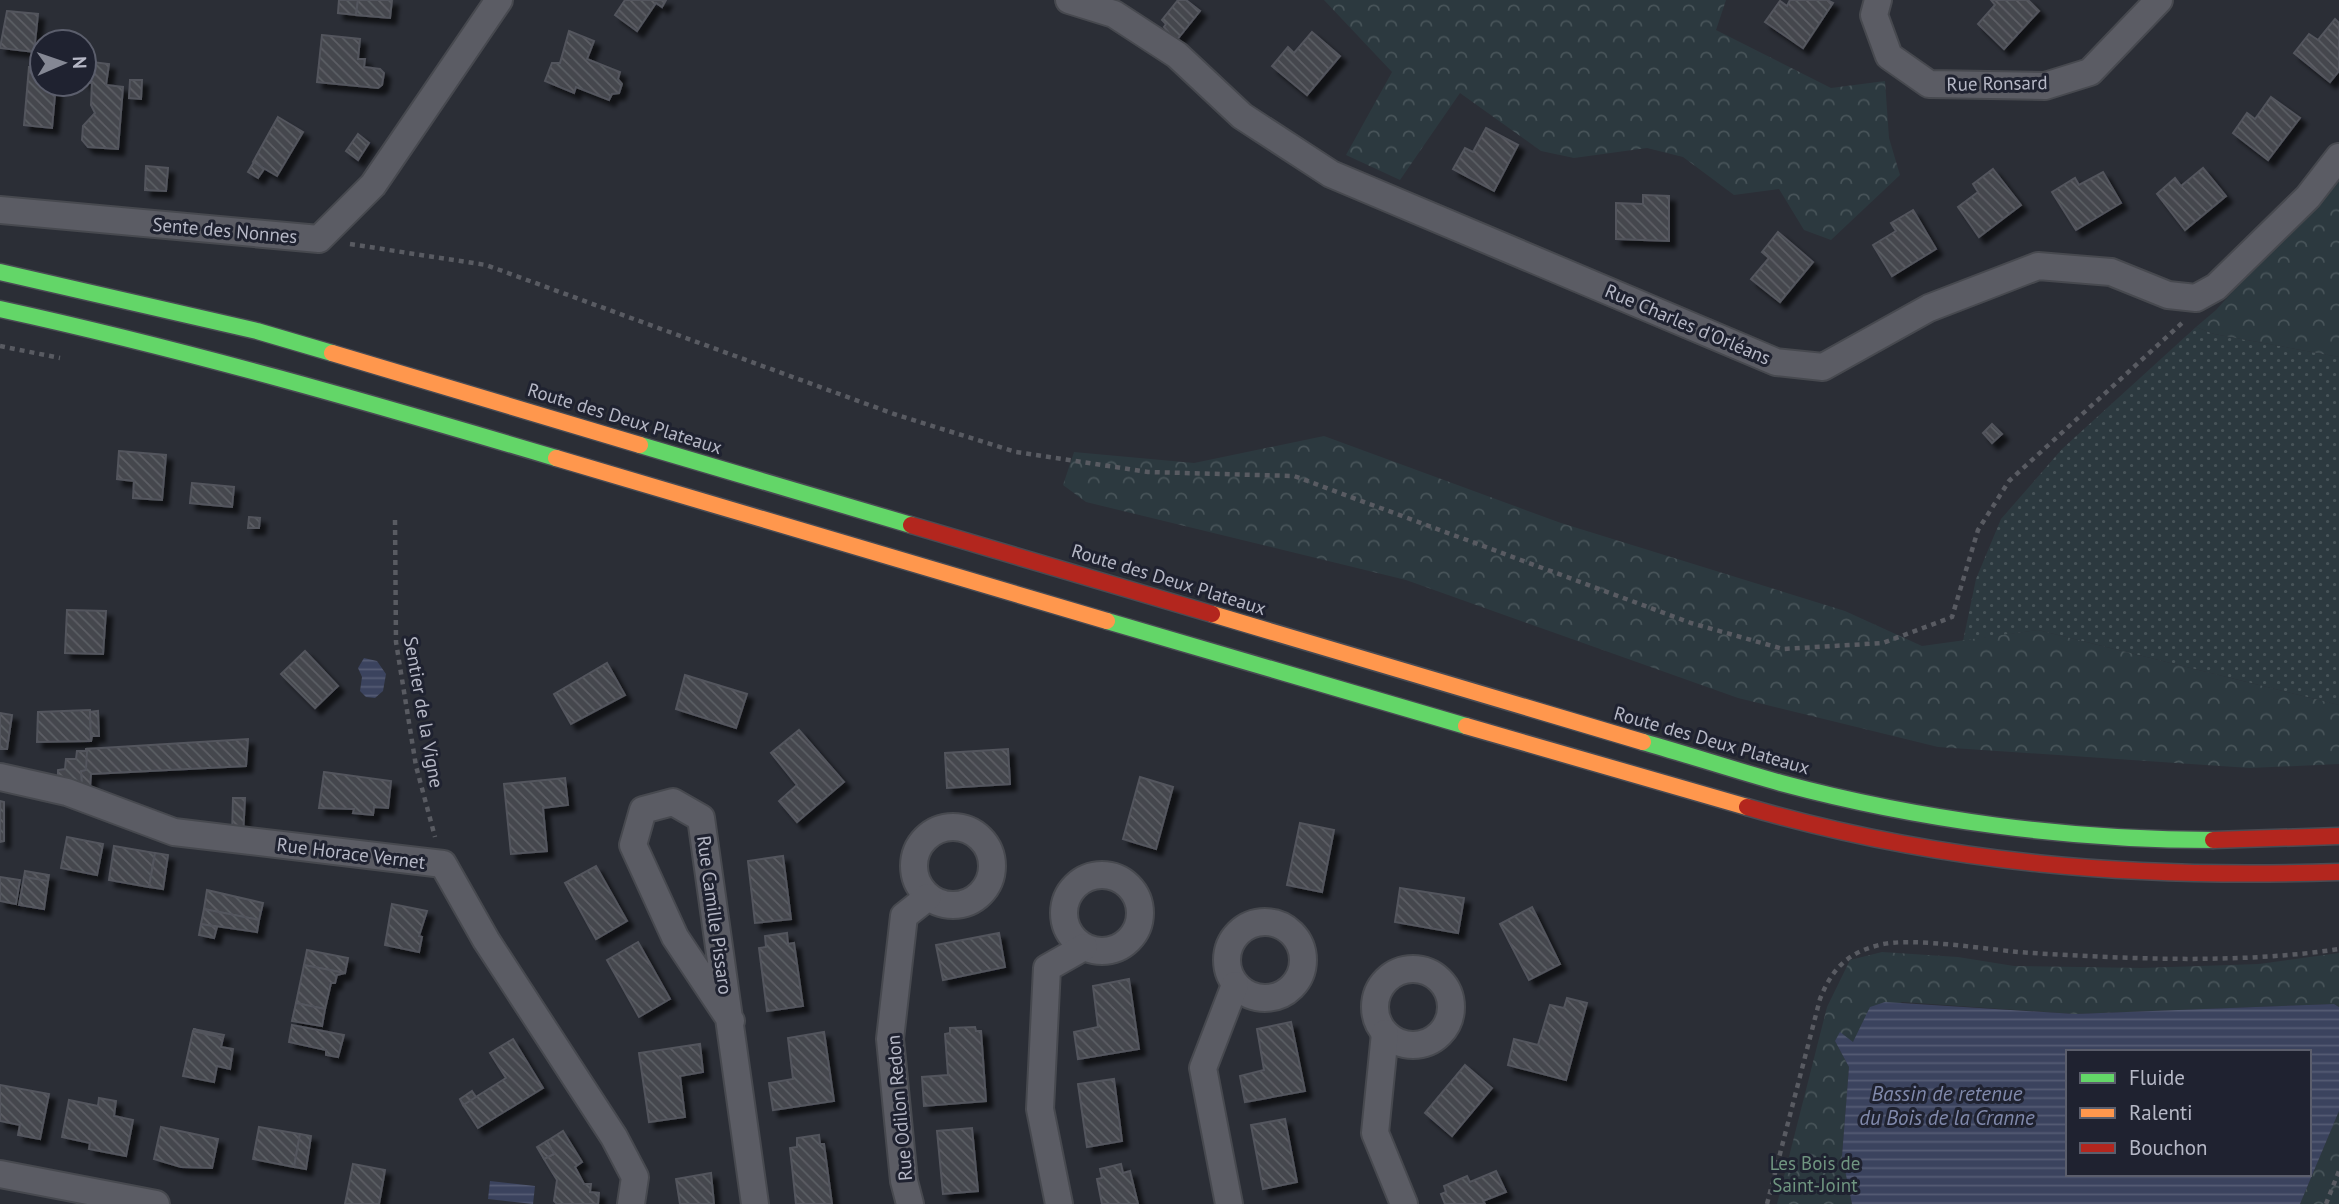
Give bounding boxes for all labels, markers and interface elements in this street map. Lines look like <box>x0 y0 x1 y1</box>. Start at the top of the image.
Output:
north arrow <box>28 28 98 98</box>
text: N <box>68 56 92 69</box>
street label: Rue Ronsard <box>1946 70 2048 96</box>
street label: Sente des Nonnes <box>152 212 298 248</box>
street label: Rue Charles d'Orléans <box>1602 278 1774 370</box>
street label: Route des Deux Plateaux <box>525 377 725 459</box>
street label: Route des Deux Plateaux <box>1069 538 1269 620</box>
street label: Sentier de la Vigne <box>399 634 449 790</box>
street label: Route des Deux Plateaux <box>1611 701 1813 779</box>
street label: Rue Horace Vernet <box>275 832 427 874</box>
street label: Rue Camille Pissaro <box>692 834 738 996</box>
street label: Rue Odilon Redon <box>881 1034 917 1182</box>
legend <box>2066 1050 2311 1176</box>
text: Fluide <box>2129 1064 2185 1091</box>
water label: Bassin de retenue du Bois de la Cranne <box>1859 1080 2035 1131</box>
text: Ralenti <box>2129 1099 2193 1126</box>
text: Bouchon <box>2129 1134 2208 1161</box>
park label: Les Bois de Saint-Joint <box>1770 1151 1860 1197</box>

